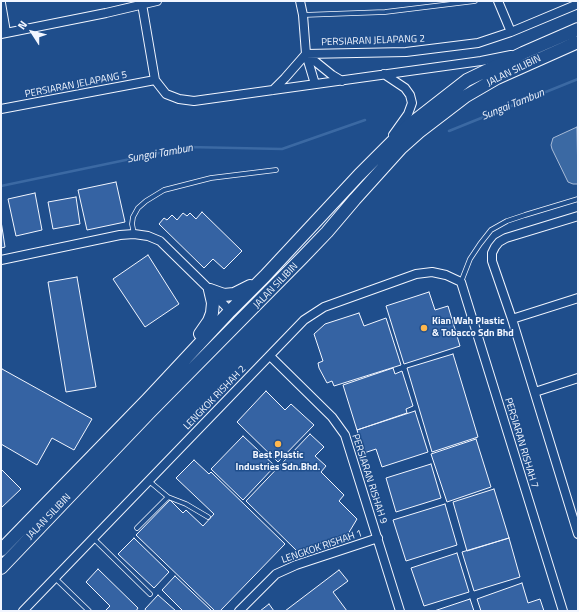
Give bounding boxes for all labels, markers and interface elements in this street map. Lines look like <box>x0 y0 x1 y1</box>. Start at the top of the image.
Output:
north arrow <box>12 12 52 52</box>
text: N <box>14 17 31 33</box>
street label: PERSIARAN JELAPANG 2 <box>321 33 425 49</box>
street label: JALAN SILIBIN <box>485 53 543 89</box>
street label: PERSIARAN JELAPANG 5 <box>24 69 128 101</box>
water label: Sungai Tambun <box>480 86 546 124</box>
water label: Sungai Tambun <box>126 142 194 166</box>
street label: JALAN SILIBIN <box>251 261 301 311</box>
place label: Kian Wah Plastic & Tobacco Sdn Bhd <box>432 316 514 340</box>
marker: Kian Wah Plastic & Tobacco Sdn Bhd <box>419 323 429 333</box>
street label: LENGKOK RISHAH 2 <box>181 363 249 433</box>
street label: PERSIARAN RISHAH 7 <box>502 396 540 490</box>
street label: PERSIARAN RISHAH 9 <box>349 433 389 525</box>
marker: Best Plastic Industries Sdn.Bhd. <box>273 439 283 449</box>
place label: Best Plastic Industries Sdn.Bhd. <box>236 450 320 474</box>
street label: JALAN SILIBIN <box>24 492 74 542</box>
street label: LENGKOK RISHAH 1 <box>280 528 364 566</box>

